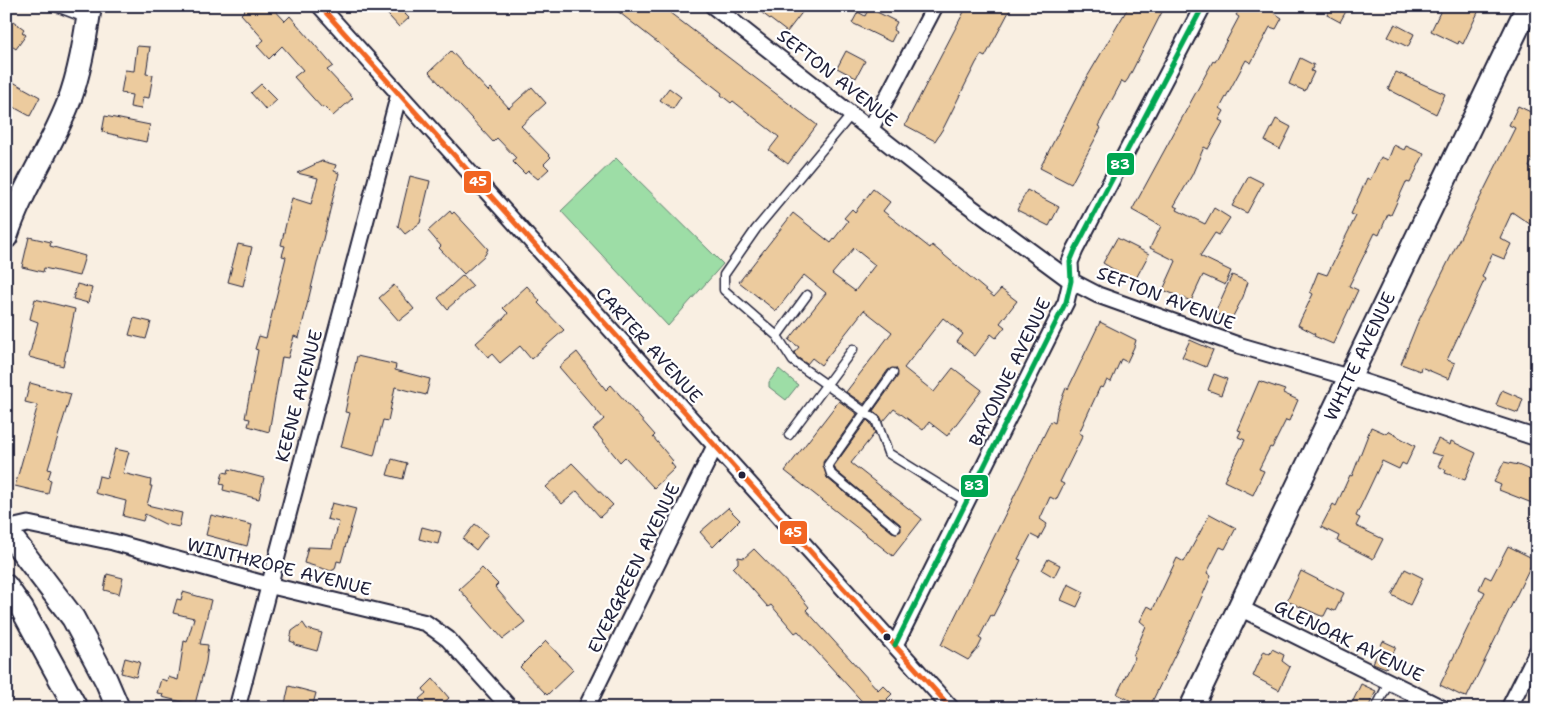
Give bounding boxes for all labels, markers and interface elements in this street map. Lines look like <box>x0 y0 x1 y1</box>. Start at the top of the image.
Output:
street label: SEFTON AVENUE <box>772 24 902 132</box>
line badge: 83 <box>1106 152 1135 176</box>
text: 83 <box>1110 155 1130 173</box>
line badge: 45 <box>463 170 492 194</box>
text: 45 <box>469 172 487 190</box>
street label: SEFTON AVENUE <box>1093 261 1239 335</box>
street label: CARTER AVENUE <box>590 282 708 408</box>
street label: WHITE AVENUE <box>1319 288 1401 425</box>
street label: BAYONNE AVENUE <box>964 294 1056 450</box>
street label: KEENE AVENUE <box>270 327 328 465</box>
unlabelled marker <box>737 470 747 480</box>
line badge: 83 <box>960 474 989 498</box>
text: 83 <box>964 476 984 494</box>
street label: EVERGREEN AVENUE <box>582 479 686 657</box>
line badge: 45 <box>779 520 808 545</box>
text: 45 <box>784 523 802 541</box>
street label: WINTHROPE AVENUE <box>184 532 374 602</box>
street label: GLENOAK AVENUE <box>1270 594 1428 688</box>
unlabelled marker <box>882 632 892 642</box>

